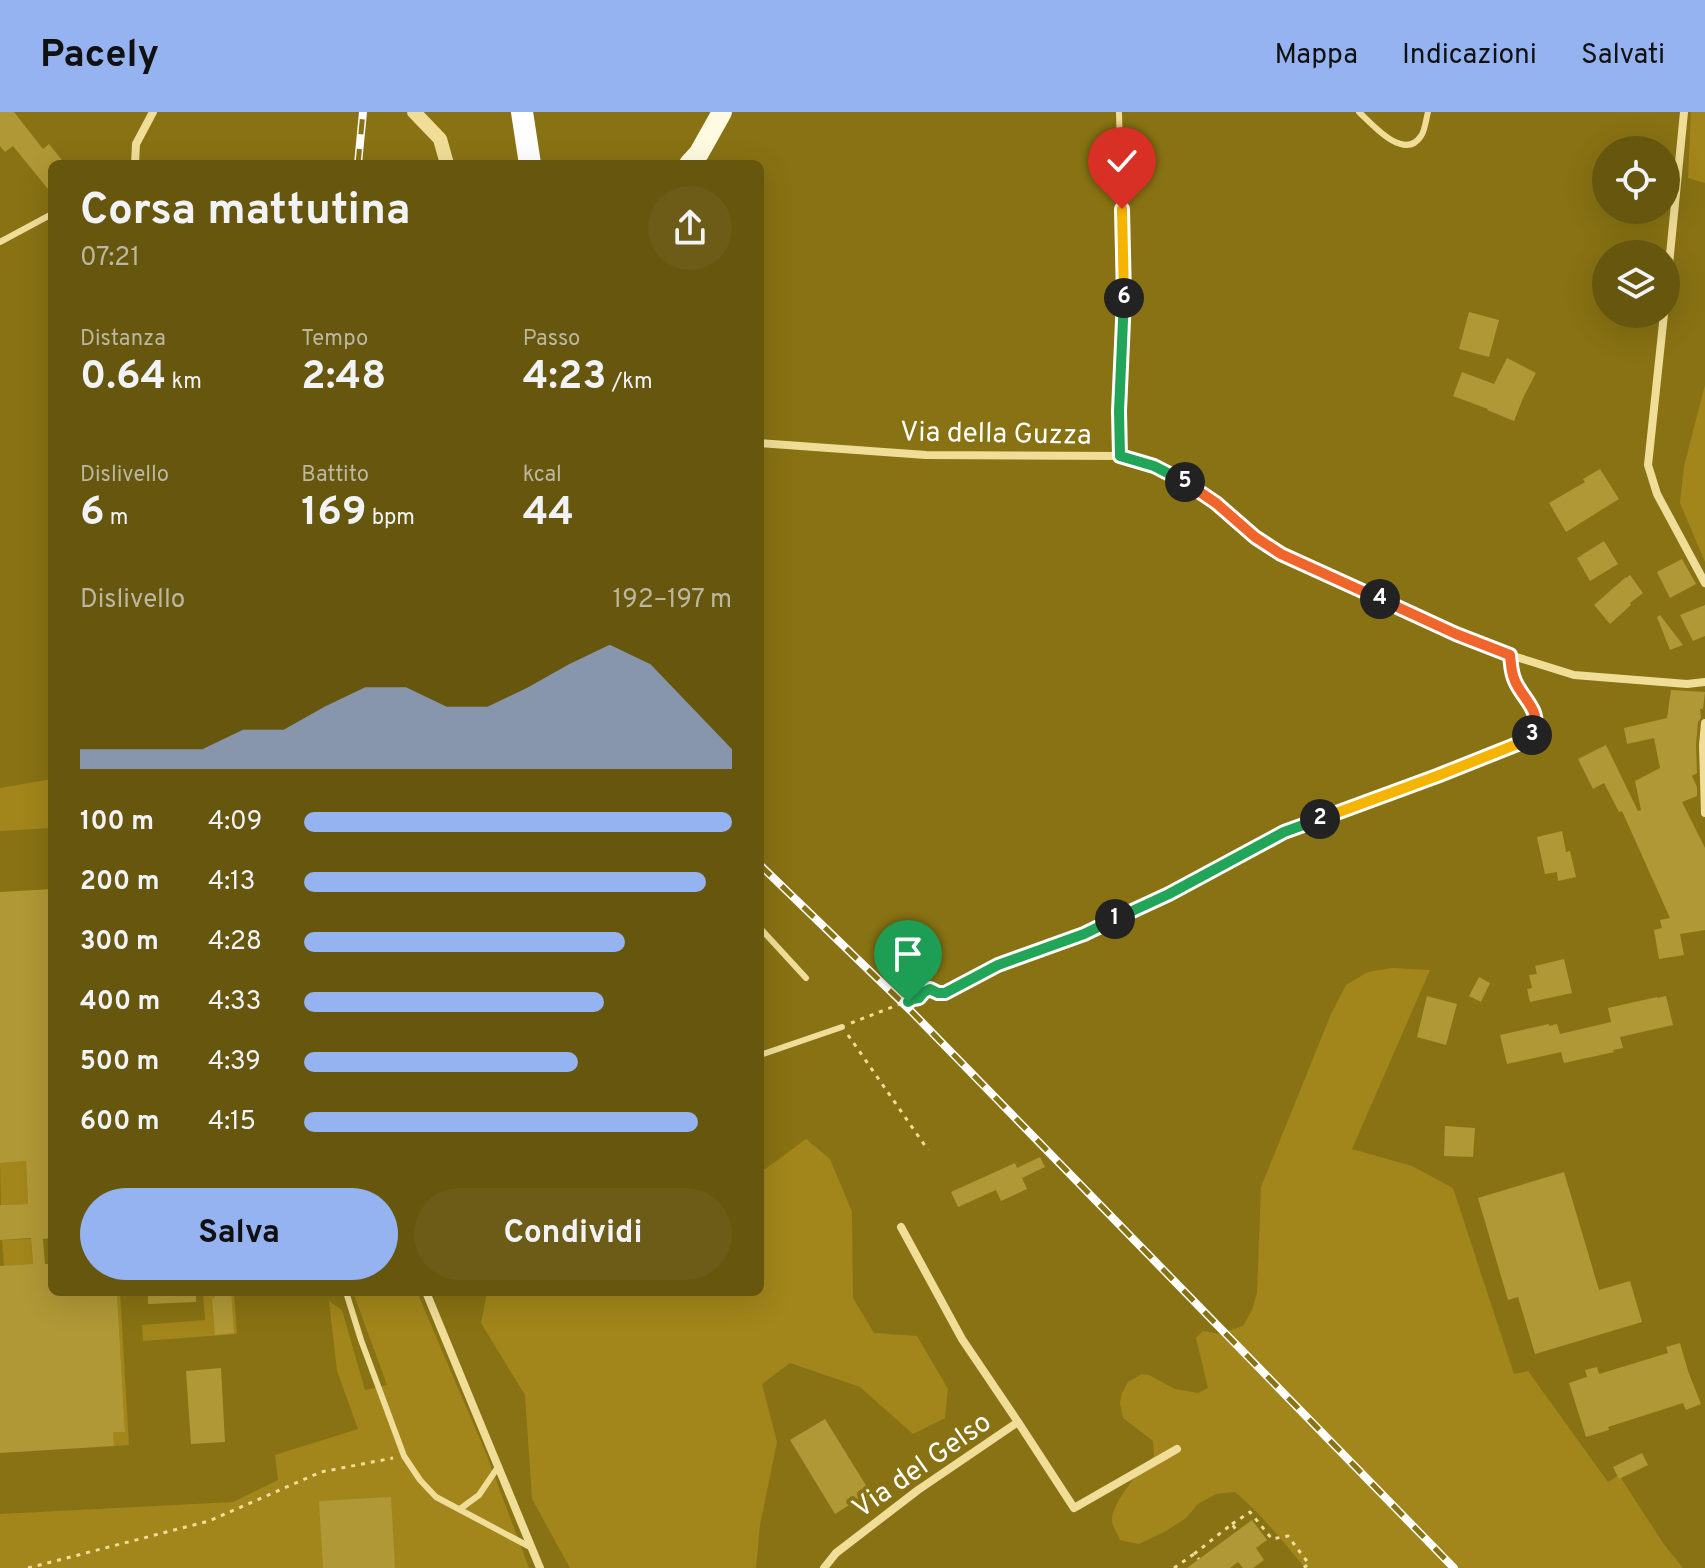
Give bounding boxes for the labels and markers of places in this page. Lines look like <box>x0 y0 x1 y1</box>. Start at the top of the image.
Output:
pin <box>1088 127 1156 209</box>
pin: 6 <box>1104 278 1144 318</box>
pin: 5 <box>1165 462 1205 502</box>
pin: 4 <box>1360 579 1400 619</box>
pin: 3 <box>1512 715 1552 755</box>
pin: 2 <box>1300 799 1340 839</box>
pin: 1 <box>1095 899 1135 939</box>
pin <box>874 920 942 1002</box>

